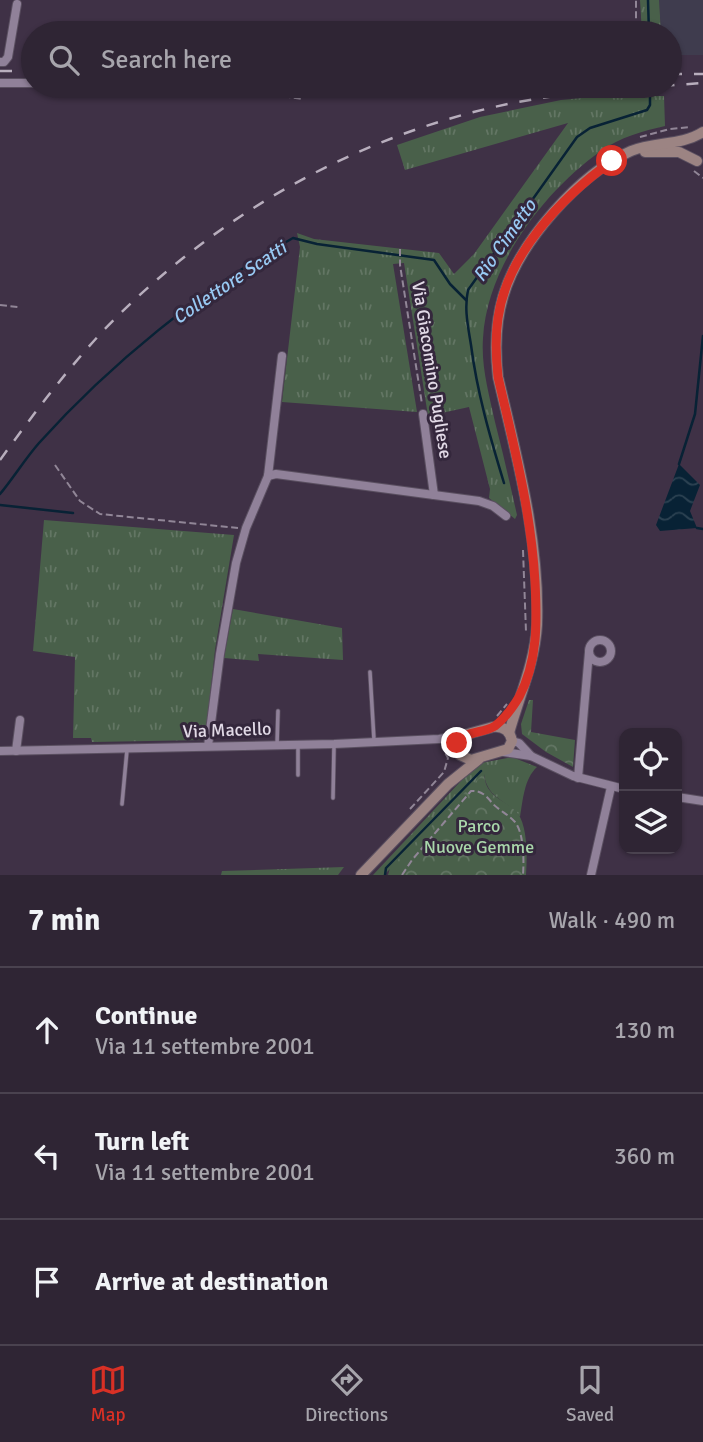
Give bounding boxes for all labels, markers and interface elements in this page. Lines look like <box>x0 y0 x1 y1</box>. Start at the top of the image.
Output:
search box <box>21 21 682 98</box>
icon: search <box>45 41 83 79</box>
text: Search here <box>101 44 232 76</box>
route start <box>596 145 627 176</box>
water label: Rio Cimetto <box>468 194 543 286</box>
water label: Collettore Scatti <box>168 235 293 330</box>
street label: Via Giacomino Pugliese <box>407 280 457 460</box>
street label: Via Macello <box>182 717 272 743</box>
route end <box>441 727 472 758</box>
map controls <box>619 728 682 854</box>
button: locate <box>619 728 682 791</box>
button: layers <box>619 791 682 854</box>
park label: Parco Nuove Gemme <box>424 815 534 858</box>
text: 7 min <box>28 902 100 939</box>
text: Walk · 490 m <box>549 906 675 935</box>
text: Continue <box>95 1000 197 1032</box>
icon: ahead <box>28 1011 66 1049</box>
text: 130 m <box>614 1016 675 1045</box>
text: Via 11 settembre 2001 <box>95 1032 315 1061</box>
text: Turn left <box>95 1126 189 1158</box>
icon: left <box>28 1137 66 1175</box>
text: 360 m <box>614 1142 675 1171</box>
text: Via 11 settembre 2001 <box>95 1158 315 1187</box>
icon: arrive <box>28 1263 66 1301</box>
text: Arrive at destination <box>95 1266 328 1298</box>
tab: Map <box>89 1361 127 1427</box>
tab: Directions <box>305 1361 388 1427</box>
tab: Saved <box>566 1361 614 1427</box>

